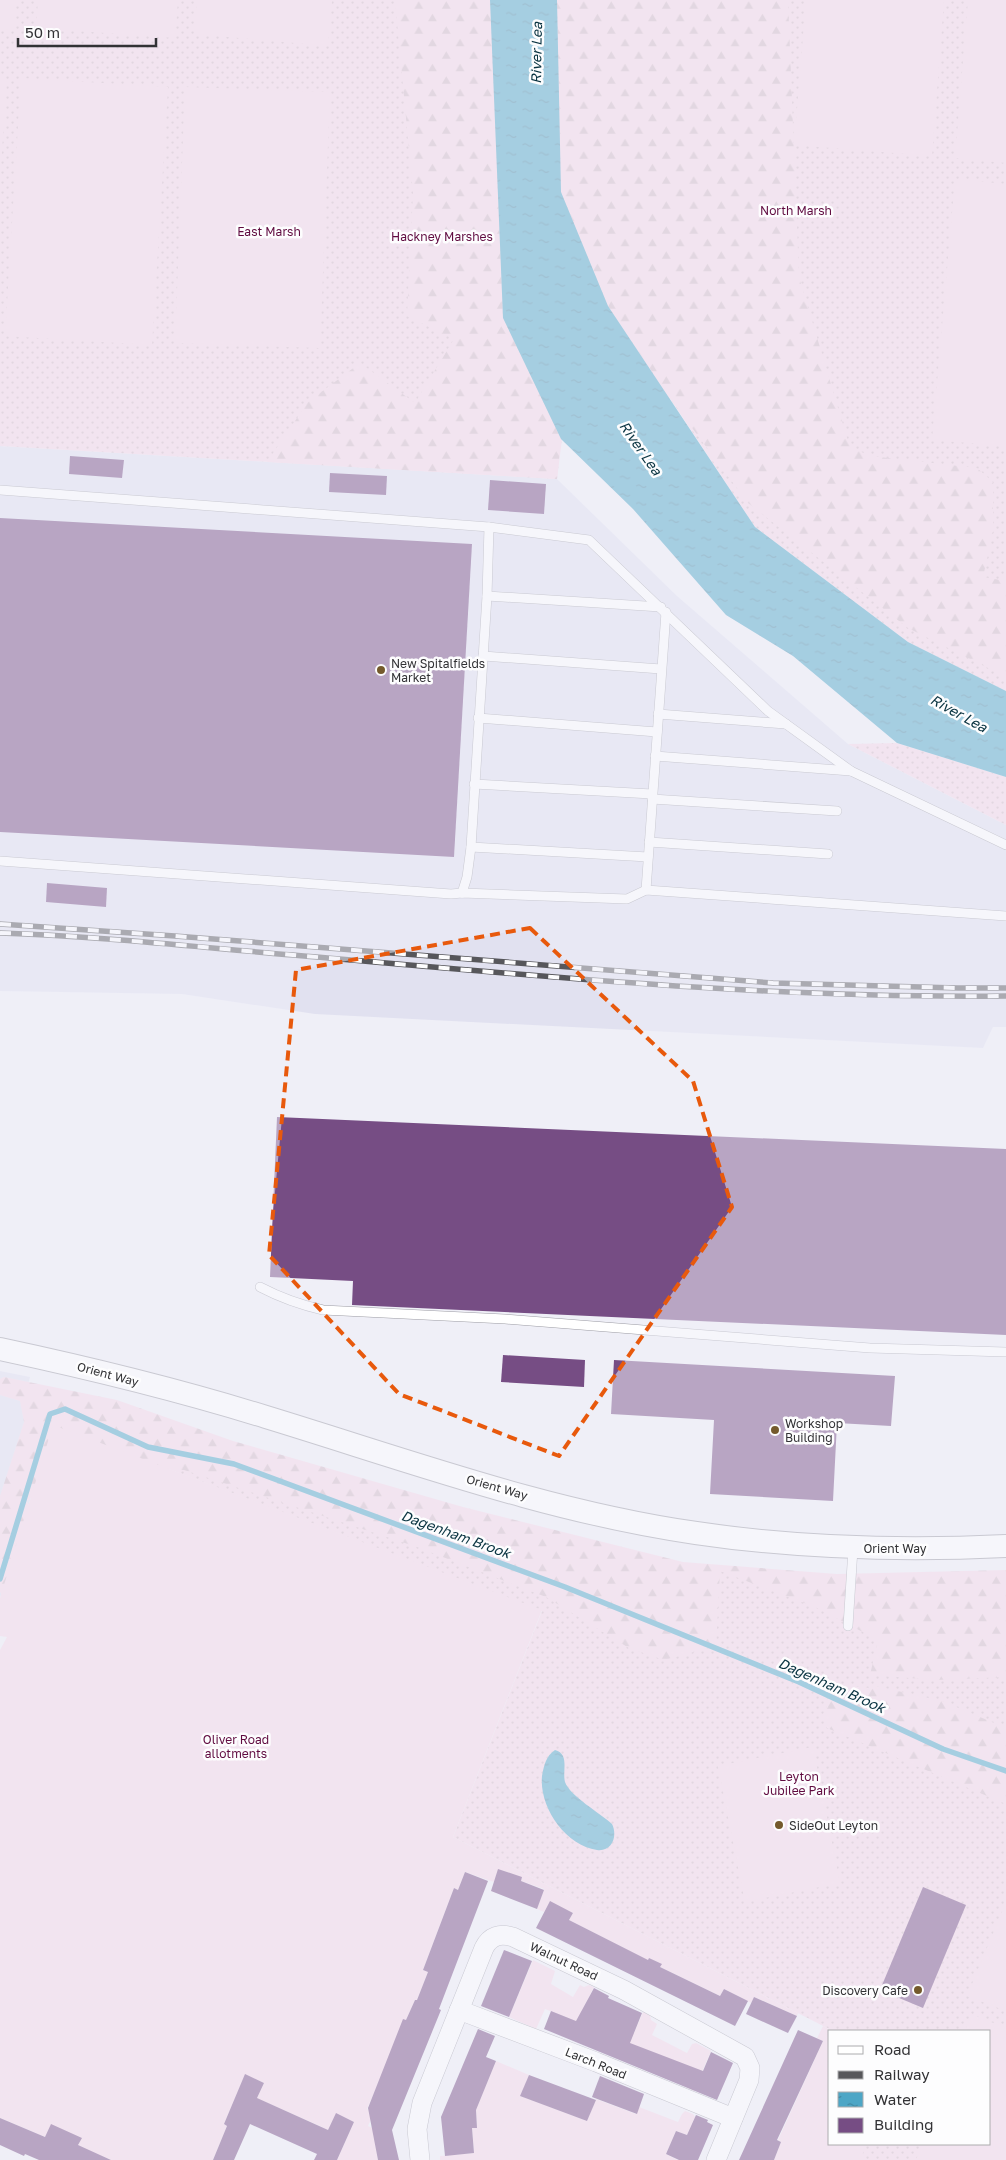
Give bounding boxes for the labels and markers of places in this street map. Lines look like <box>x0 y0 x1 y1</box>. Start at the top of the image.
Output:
place label: New Spitalfields Market <box>391 656 485 685</box>
marker: New Spitalfields Market <box>375 664 387 676</box>
place label: Workshop Building <box>785 1416 843 1445</box>
marker: Workshop Building <box>769 1424 781 1436</box>
place label: SideOut Leyton <box>789 1818 878 1833</box>
marker: SideOut Leyton <box>773 1819 785 1831</box>
place label: Discovery Cafe <box>822 1983 908 1998</box>
marker: Discovery Cafe <box>912 1984 924 1996</box>

